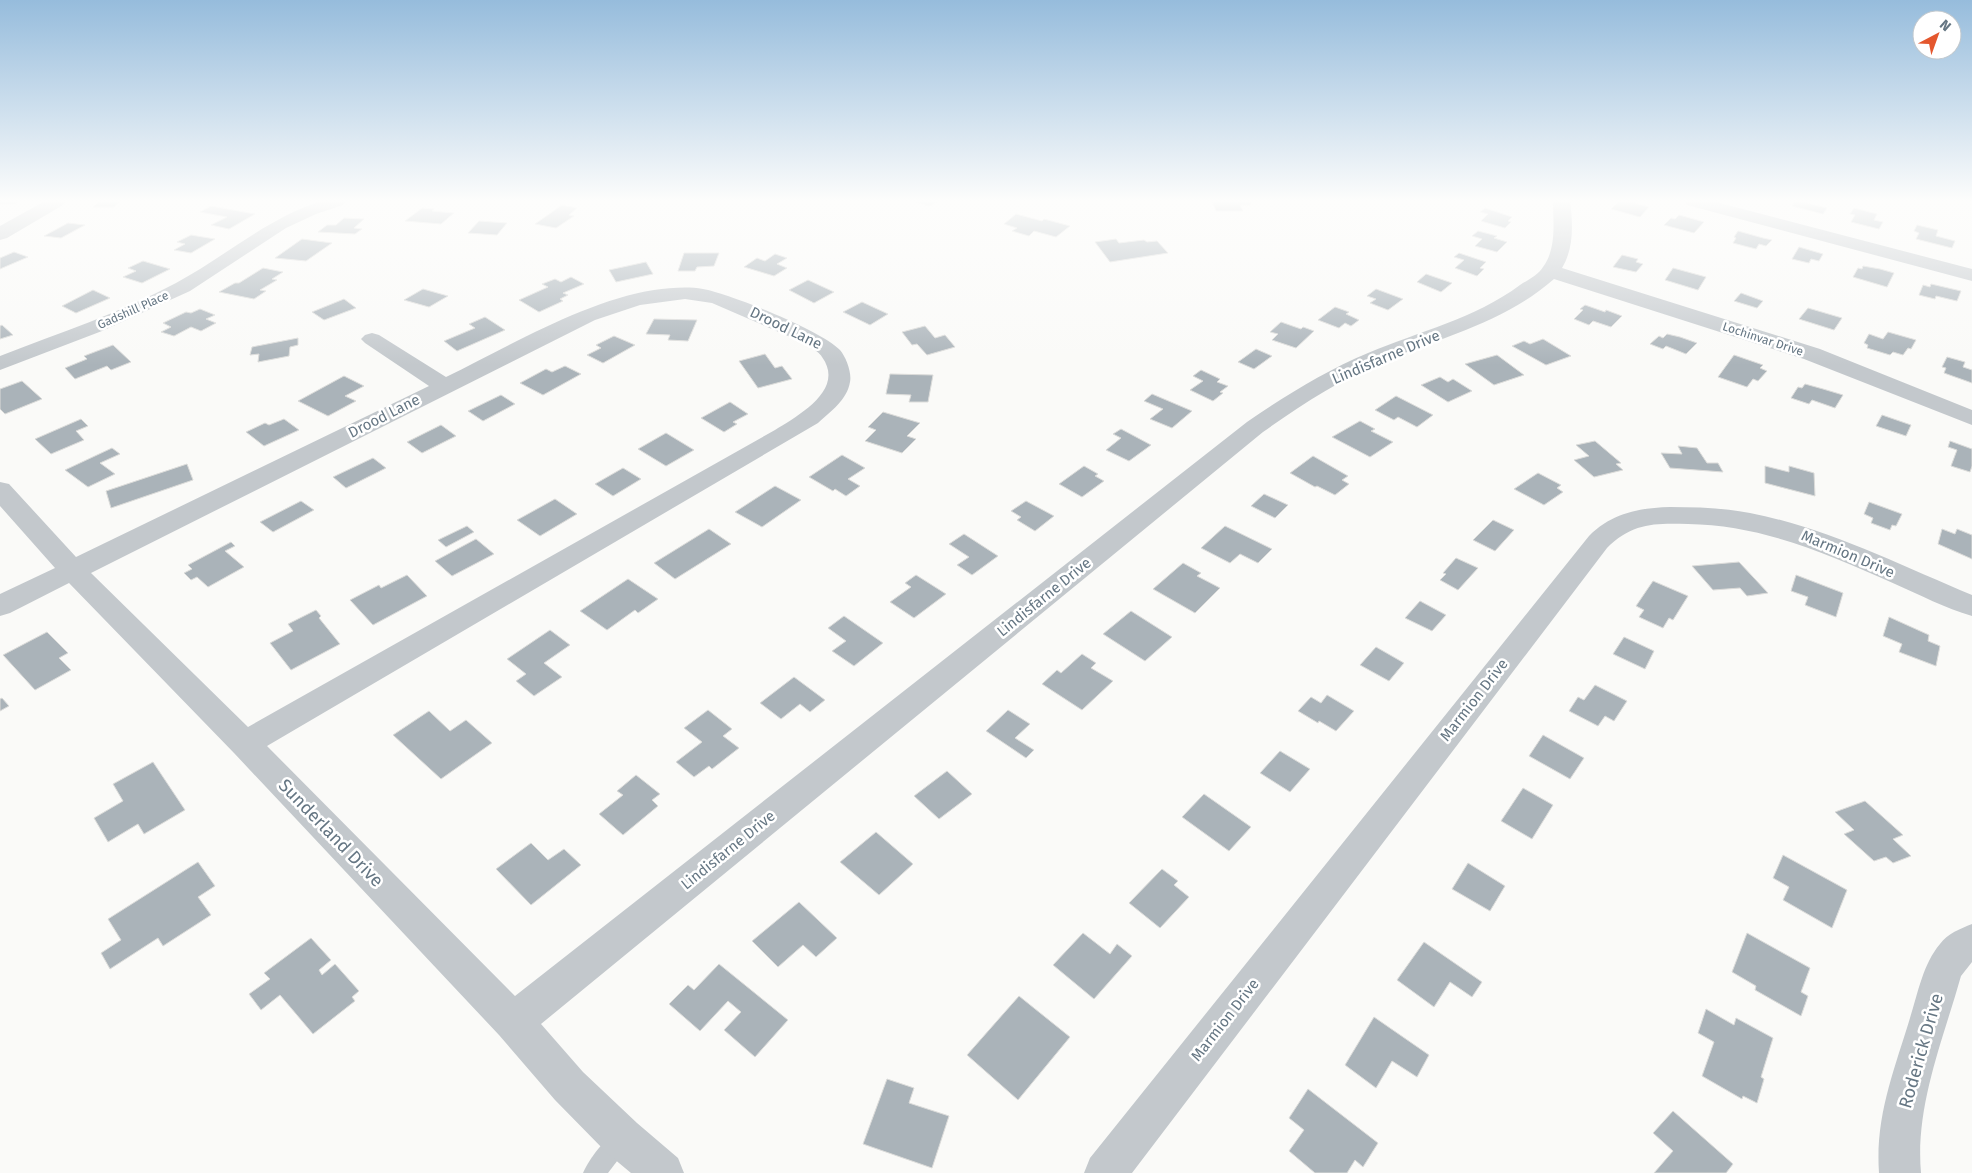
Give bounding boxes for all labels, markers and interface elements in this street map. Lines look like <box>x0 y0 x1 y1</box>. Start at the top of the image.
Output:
north arrow <box>1912 10 1962 60</box>
text: N <box>1936 16 1954 35</box>
street label: Gadshill Place <box>95 288 171 332</box>
street label: Drood Lane <box>747 303 825 353</box>
street label: Lochinvar Drive <box>1721 319 1805 359</box>
street label: Lindisfarne Drive <box>1329 326 1443 388</box>
street label: Drood Lane <box>345 390 423 442</box>
street label: Marmion Drive <box>1799 526 1897 582</box>
street label: Lindisfarne Drive <box>993 554 1095 640</box>
street label: Marmion Drive <box>1436 655 1512 745</box>
street label: Sunderland Drive <box>274 774 388 892</box>
street label: Lindisfarne Drive <box>677 807 779 893</box>
street label: Marmion Drive <box>1187 975 1263 1065</box>
street label: Roderick Drive <box>1894 991 1948 1111</box>

